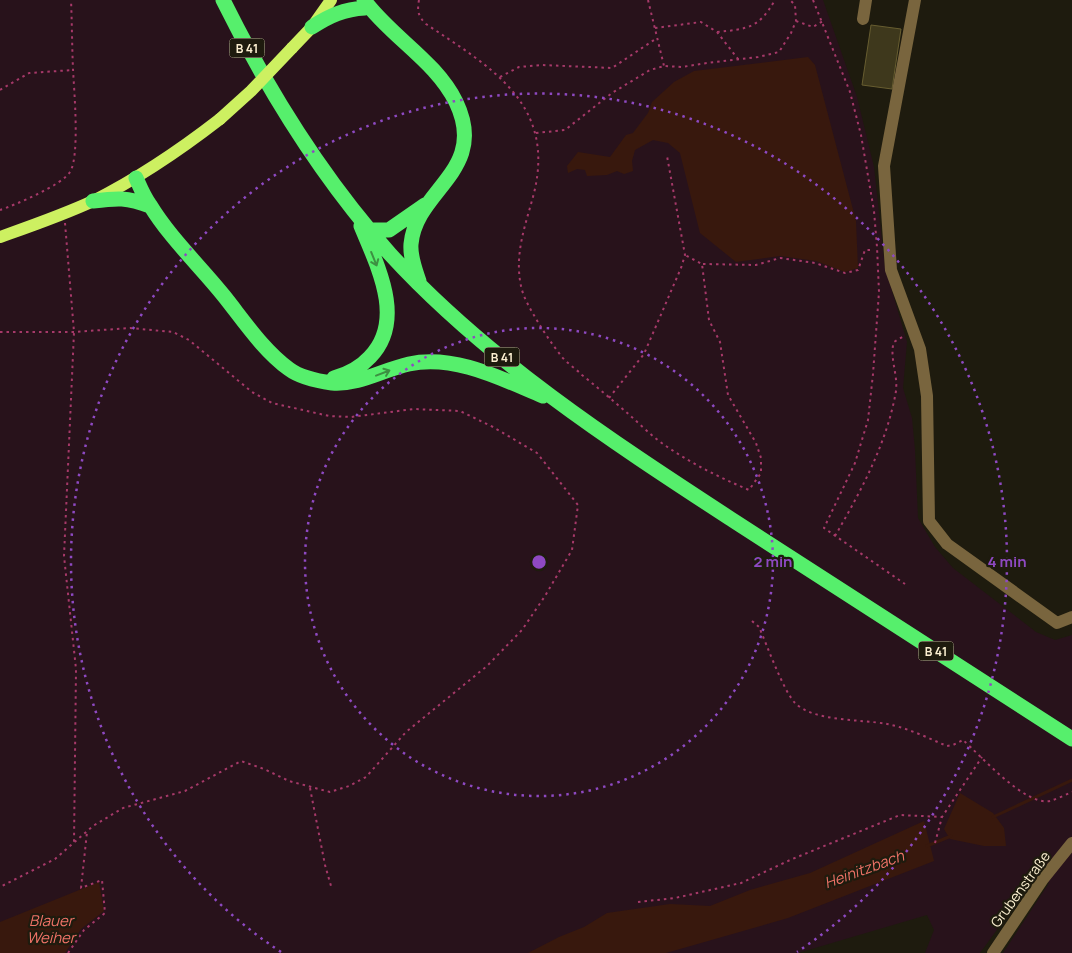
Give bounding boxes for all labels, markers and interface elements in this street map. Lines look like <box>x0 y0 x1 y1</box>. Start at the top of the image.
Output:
road number: B 41 <box>230 38 264 58</box>
one-way arrow <box>371 251 380 266</box>
road number: B 41 <box>484 348 520 367</box>
one-way arrow <box>375 368 390 377</box>
text: 2 min <box>753 551 793 572</box>
text: 4 min <box>987 551 1027 572</box>
centre of rings <box>530 553 548 571</box>
road number: B 41 <box>918 641 954 660</box>
water label: Heinitzbach <box>821 845 908 893</box>
street label: Grubenstraße <box>986 847 1054 931</box>
water label: Blauer Weiher <box>27 910 78 948</box>

